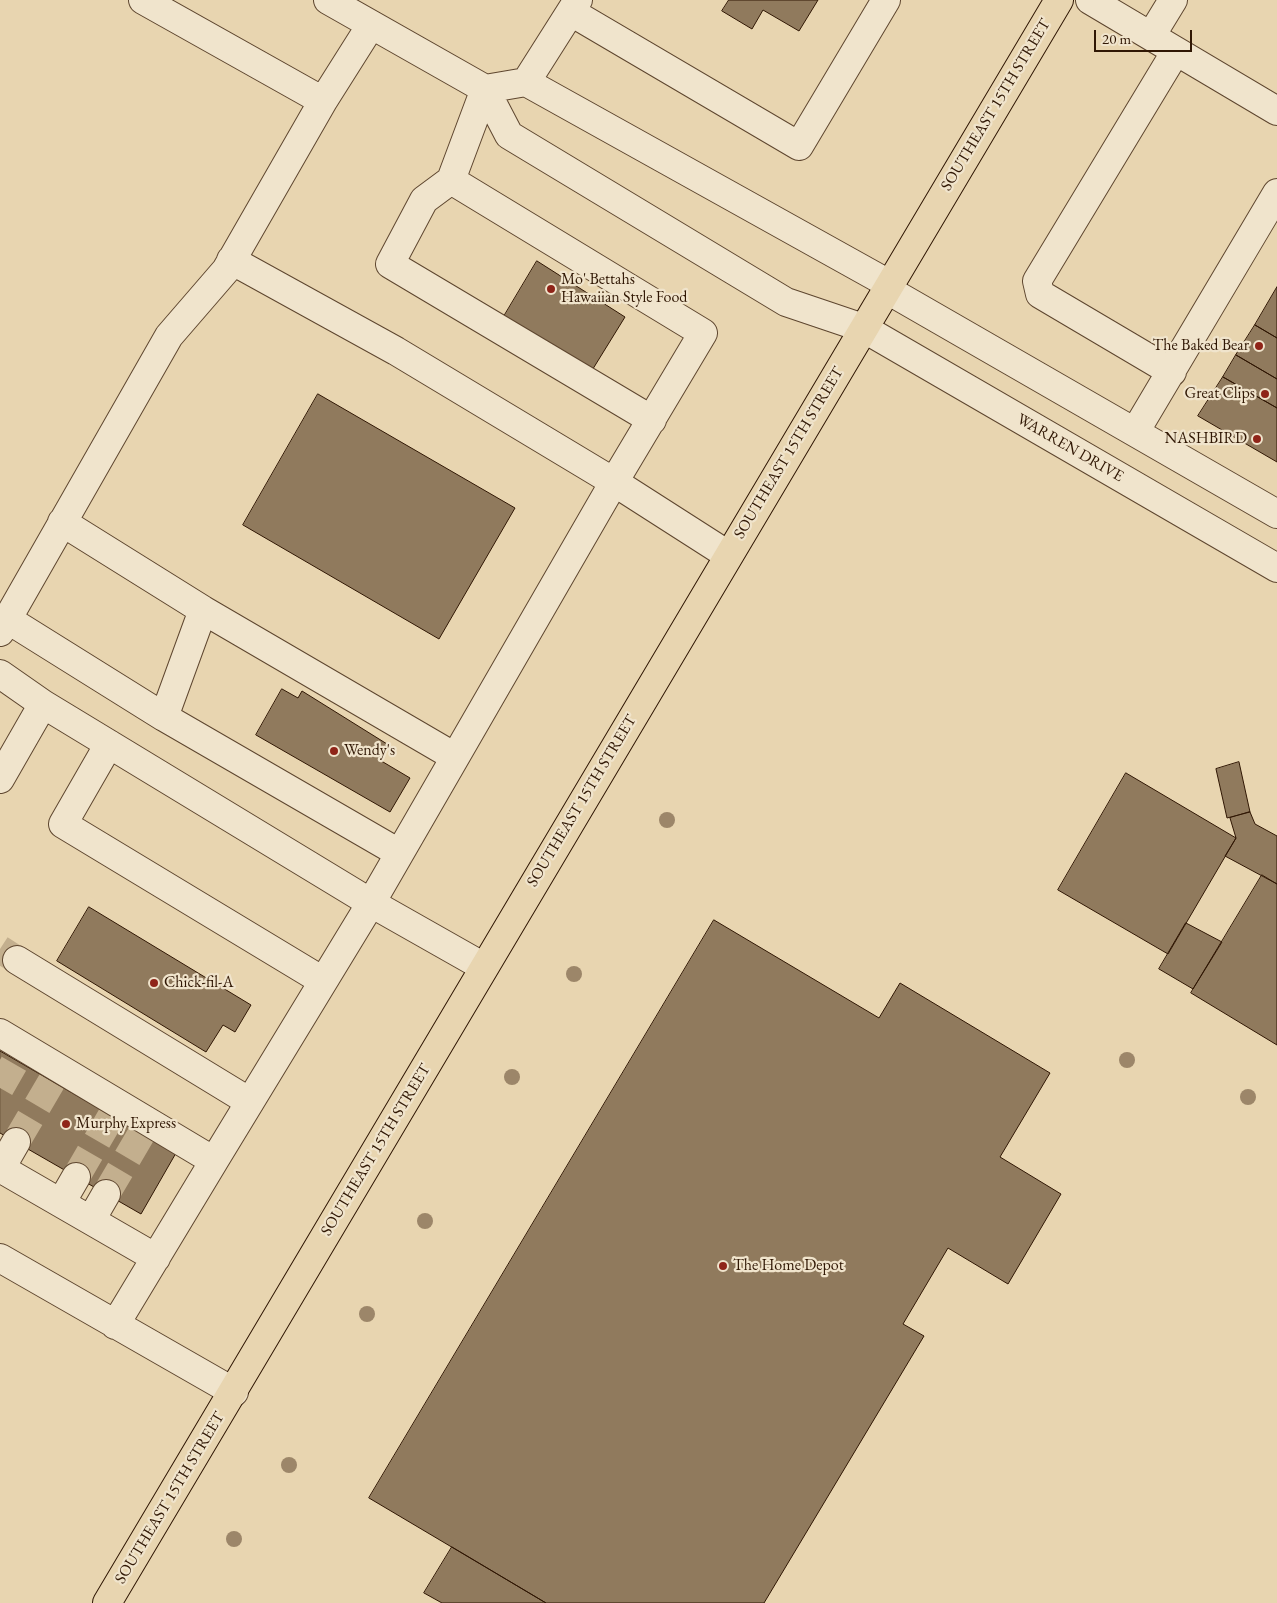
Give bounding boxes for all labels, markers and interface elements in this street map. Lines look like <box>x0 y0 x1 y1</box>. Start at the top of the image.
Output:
street label: SOUTHEAST 15TH STREET <box>937 16 1055 194</box>
scale bar <box>1097 20 1194 52</box>
text: 20 m <box>1102 29 1131 48</box>
place label: Mo' Bettahs Hawaiian Style Food <box>561 270 687 308</box>
marker: Mo' Bettahs Hawaiian Style Food <box>545 283 557 295</box>
place label: The Baked Bear <box>1153 336 1249 356</box>
marker: The Baked Bear <box>1253 340 1265 352</box>
street label: SOUTHEAST 15TH STREET <box>730 364 848 542</box>
place label: Great Clips <box>1185 384 1255 404</box>
marker: Great Clips <box>1259 388 1271 400</box>
street label: WARREN DRIVE <box>1013 410 1127 486</box>
place label: NASHBIRD <box>1165 429 1247 449</box>
marker: NASHBIRD <box>1251 433 1263 445</box>
street label: SOUTHEAST 15TH STREET <box>523 712 641 890</box>
place label: Wendy's <box>344 741 395 761</box>
marker: Wendy's <box>328 745 340 757</box>
place label: Chick-fil-A <box>164 973 234 993</box>
marker: Chick-fil-A <box>148 977 160 989</box>
street label: SOUTHEAST 15TH STREET <box>317 1061 435 1239</box>
place label: Murphy Express <box>76 1114 176 1134</box>
marker: Murphy Express <box>60 1118 72 1130</box>
place label: The Home Depot <box>733 1256 844 1276</box>
marker: The Home Depot <box>717 1260 729 1272</box>
street label: SOUTHEAST 15TH STREET <box>111 1409 229 1587</box>

